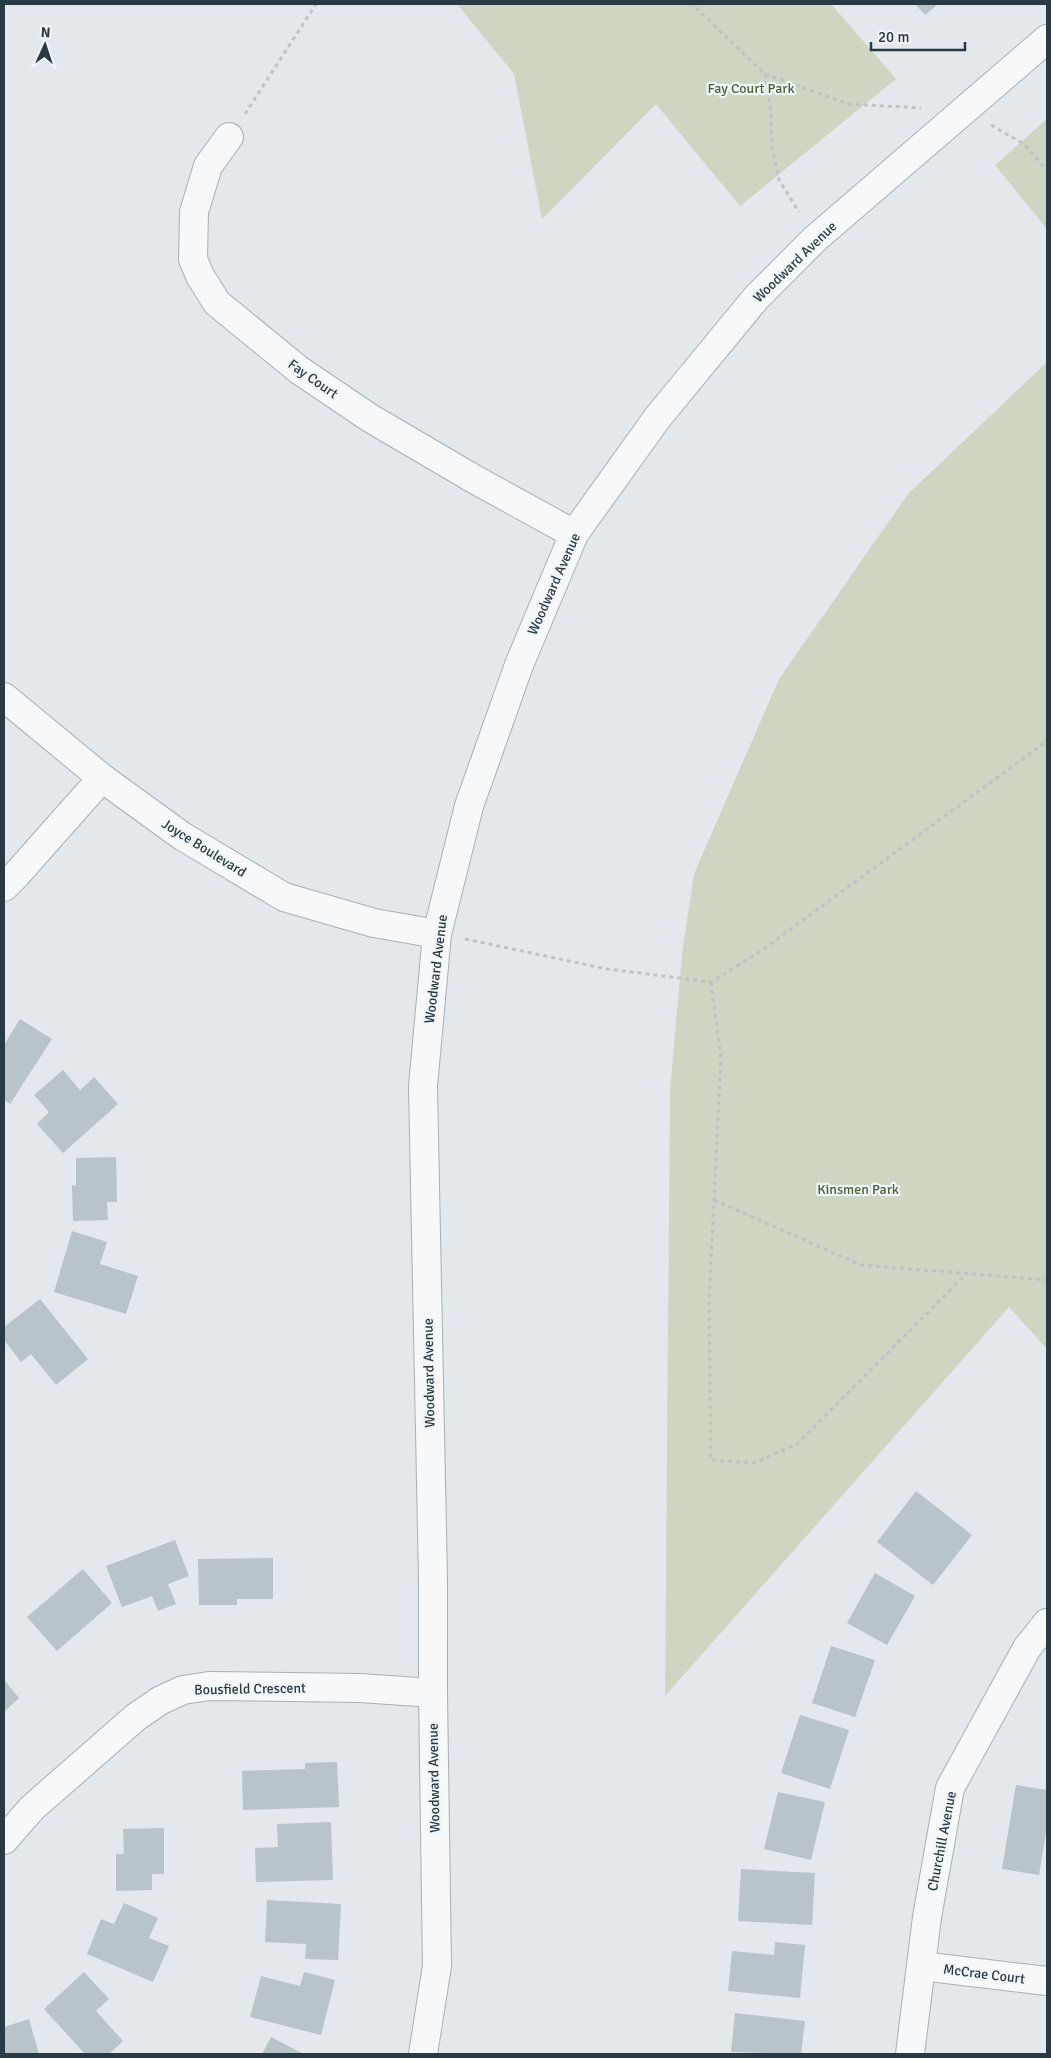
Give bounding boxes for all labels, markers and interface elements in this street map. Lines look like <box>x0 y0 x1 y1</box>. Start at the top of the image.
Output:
north arrow <box>20 20 70 70</box>
scale bar <box>871 20 965 52</box>
text: N <box>40 24 51 41</box>
text: 20 m <box>878 28 909 46</box>
park label: Fay Court Park <box>708 80 795 97</box>
street label: Woodward Avenue <box>750 218 840 306</box>
street label: Fay Court <box>285 356 341 402</box>
street label: Woodward Avenue <box>524 530 584 638</box>
street label: Joyce Boulevard <box>159 815 249 881</box>
street label: Woodward Avenue <box>421 914 451 1024</box>
park label: Kinsmen Park <box>817 1181 899 1198</box>
street label: Woodward Avenue <box>420 1318 438 1428</box>
street label: Bousfield Crescent <box>194 1680 306 1698</box>
street label: Woodward Avenue <box>425 1723 443 1833</box>
street label: Churchill Avenue <box>924 1790 960 1892</box>
street label: McCrae Court <box>942 1961 1026 1987</box>

